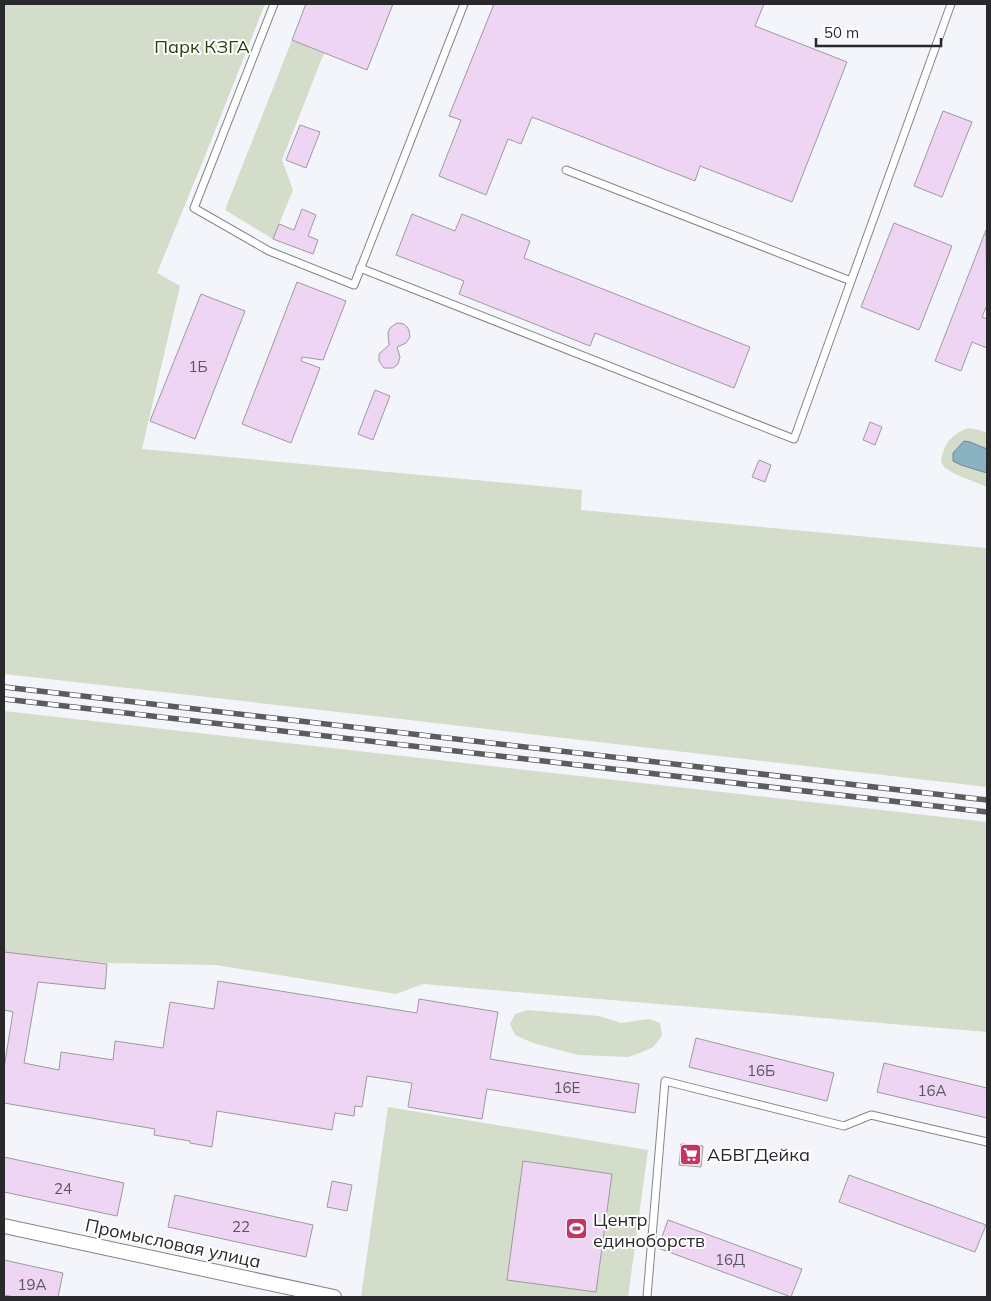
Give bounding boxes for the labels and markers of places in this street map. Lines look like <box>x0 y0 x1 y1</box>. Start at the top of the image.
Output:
supermarket icon: АБВГДейка <box>679 1142 703 1166</box>
place label: АБВГДейка <box>707 1143 810 1166</box>
place label: Центр единоборств <box>593 1208 705 1252</box>
sports icon: Центр единоборств <box>565 1217 589 1241</box>

